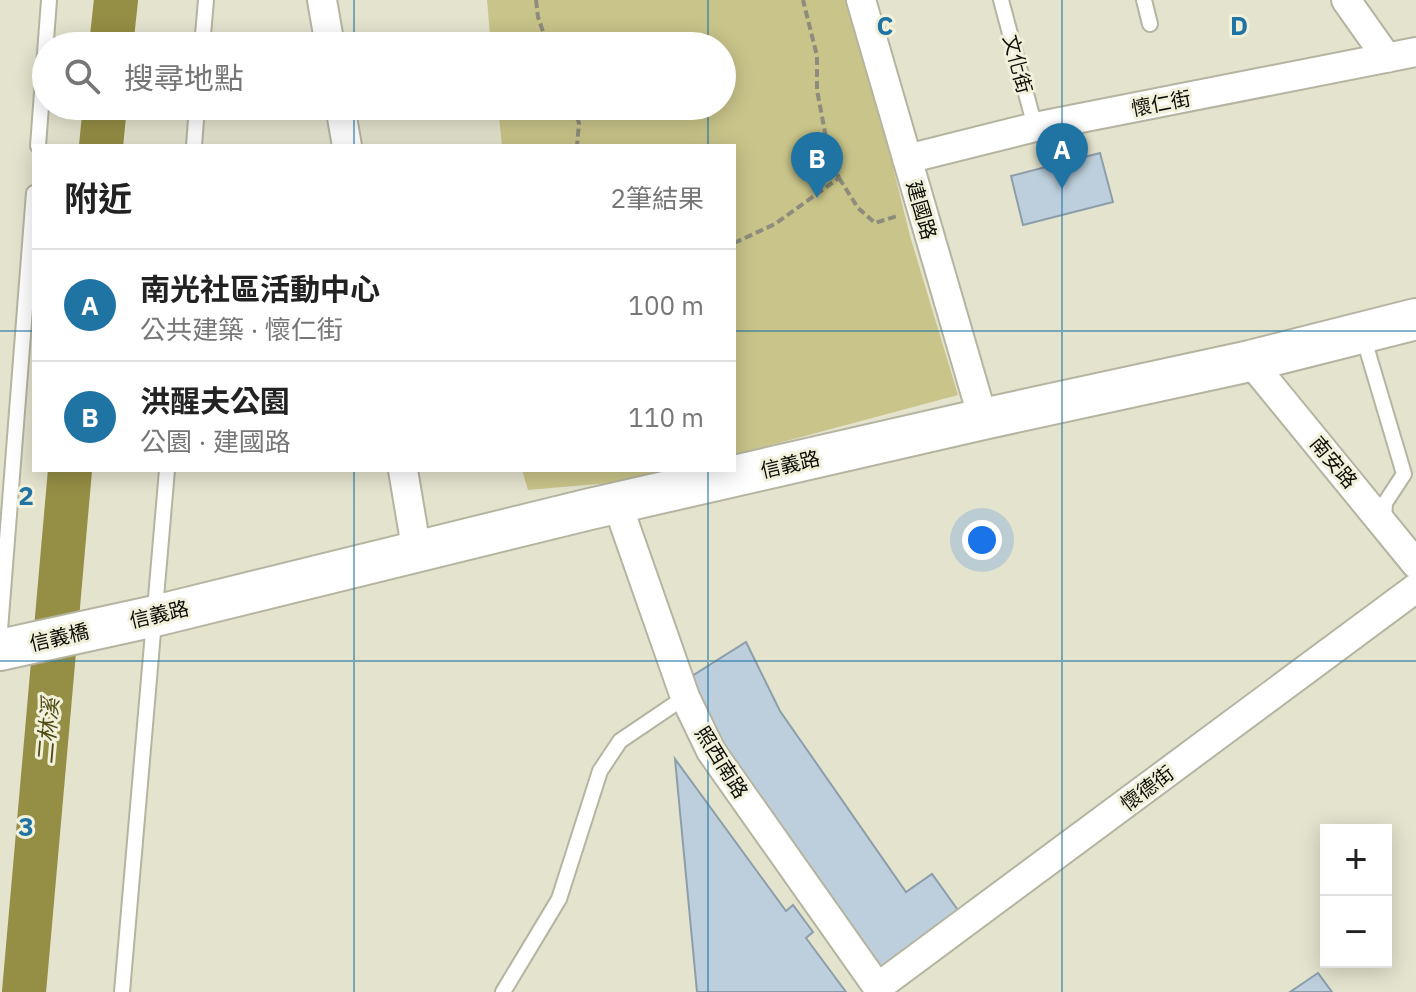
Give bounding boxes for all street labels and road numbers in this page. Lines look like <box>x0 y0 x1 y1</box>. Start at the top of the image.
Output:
street label: 文化街 <box>997 32 1039 96</box>
street label: 懷仁街 <box>1129 84 1193 122</box>
street label: 建國路 <box>901 177 943 243</box>
street label: 南安路 <box>1304 430 1364 494</box>
street label: 信義路 <box>758 444 822 484</box>
street label: 信義路 <box>127 594 191 634</box>
street label: 信義橋 <box>27 617 91 657</box>
street label: 照西南路 <box>689 721 755 803</box>
street label: 懷德街 <box>1115 759 1179 817</box>

